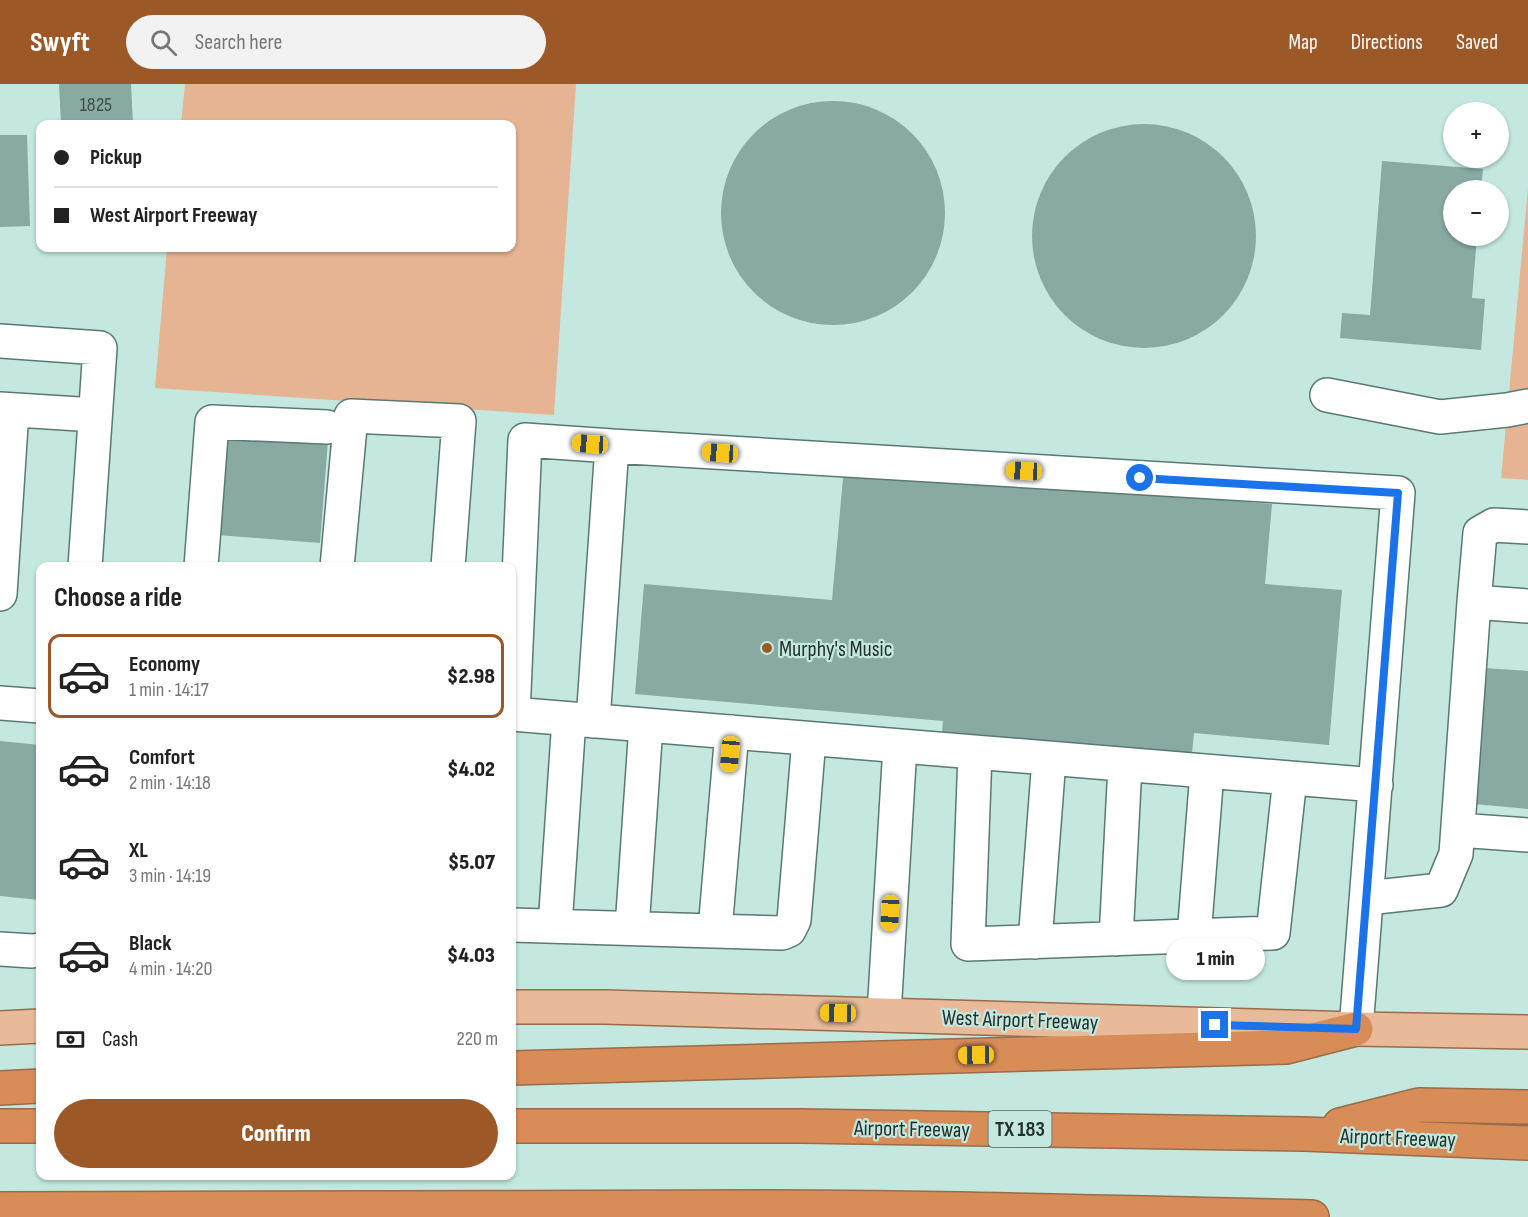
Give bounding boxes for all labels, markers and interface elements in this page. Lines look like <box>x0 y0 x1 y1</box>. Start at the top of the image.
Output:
search box <box>126 15 546 69</box>
text: Swyft <box>30 26 90 59</box>
icon: search <box>147 26 180 59</box>
text: Search here <box>195 29 282 56</box>
text: Map <box>1288 30 1318 55</box>
text: Directions <box>1351 30 1423 55</box>
text: Saved <box>1456 30 1498 55</box>
house number: 1825 <box>80 93 112 117</box>
map controls <box>1443 102 1509 246</box>
button: + <box>1443 102 1509 168</box>
text: Pickup <box>90 144 142 171</box>
button: − <box>1443 180 1509 246</box>
text: West Airport Freeway <box>90 202 257 229</box>
car <box>571 434 609 454</box>
car <box>701 443 739 463</box>
car <box>1006 461 1042 481</box>
route start <box>1126 464 1153 491</box>
text: Choose a ride <box>54 582 182 614</box>
place label: Murphy's Music <box>779 636 892 663</box>
marker: Murphy's Music <box>760 641 774 655</box>
icon: car <box>57 649 111 703</box>
text: Economy <box>129 651 200 678</box>
text: $2.98 <box>447 663 495 690</box>
text: 1 min · 14:17 <box>129 678 209 702</box>
car <box>719 735 741 773</box>
icon: car <box>57 742 111 796</box>
text: Comfort <box>129 744 195 771</box>
text: $4.02 <box>447 756 495 783</box>
text: 2 min · 14:18 <box>129 771 211 795</box>
icon: car <box>57 835 111 889</box>
text: XL <box>129 837 148 864</box>
text: $5.07 <box>448 849 495 876</box>
text: 3 min · 14:19 <box>129 864 211 888</box>
car <box>880 895 900 931</box>
icon: car <box>57 928 111 982</box>
text: Black <box>129 930 171 957</box>
callout: 1 min <box>1166 938 1264 980</box>
text: $4.03 <box>447 942 495 969</box>
text: 1 min <box>1196 947 1235 971</box>
text: 4 min · 14:20 <box>129 957 212 981</box>
car <box>820 1004 856 1022</box>
street label: West Airport Freeway <box>941 1004 1099 1037</box>
route end <box>1201 1011 1228 1038</box>
icon: cash <box>54 1023 87 1056</box>
text: Cash <box>102 1026 138 1053</box>
text: 220 m <box>457 1027 498 1051</box>
car <box>958 1046 994 1064</box>
button: Confirm <box>54 1099 498 1168</box>
road number: TX 183 <box>988 1111 1052 1147</box>
street label: Airport Freeway <box>853 1115 971 1144</box>
street label: Airport Freeway <box>1339 1123 1457 1154</box>

